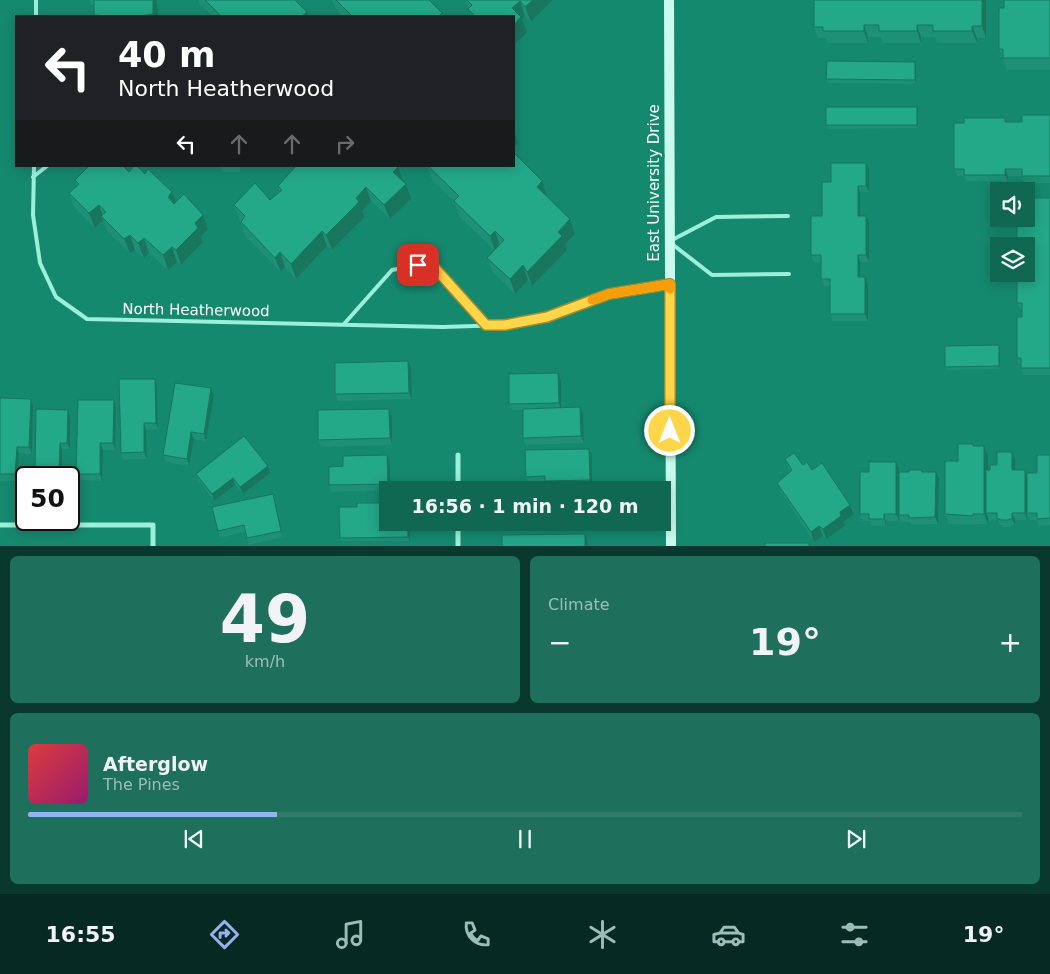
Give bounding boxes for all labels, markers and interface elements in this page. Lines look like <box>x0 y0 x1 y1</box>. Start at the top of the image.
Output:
icon: left <box>35 35 100 100</box>
text: 40 m <box>118 35 215 75</box>
text: North Heatherwood <box>118 76 334 101</box>
street label: East University Drive <box>645 104 663 262</box>
icon: left <box>172 130 200 158</box>
icon: ahead <box>225 130 253 158</box>
icon: ahead <box>278 130 306 158</box>
icon: right <box>331 130 359 158</box>
map controls <box>990 182 1035 282</box>
button: sound <box>990 182 1035 227</box>
button: layers <box>990 237 1035 282</box>
pin <box>397 244 439 286</box>
icon: arrive <box>404 251 432 279</box>
street label: North Heatherwood <box>122 300 270 320</box>
position arrow <box>643 404 695 456</box>
speed limit sign: 50 <box>15 466 80 531</box>
text: 16:56 · 1 min · 120 m <box>411 495 639 517</box>
text: 49 <box>220 582 310 657</box>
text: Climate <box>548 595 610 614</box>
text: 19° <box>749 620 821 664</box>
text: − <box>548 626 571 659</box>
text: + <box>999 626 1022 659</box>
text: km/h <box>245 652 285 671</box>
text: Afterglow <box>103 753 208 775</box>
text: The Pines <box>103 775 180 794</box>
icon: previous <box>180 825 208 853</box>
icon: pause <box>511 825 539 853</box>
icon: next <box>842 825 870 853</box>
icon: directions <box>207 917 242 952</box>
icon: music <box>333 917 368 952</box>
icon: phone <box>459 917 494 952</box>
icon: climate <box>585 917 620 952</box>
icon: car <box>711 917 746 952</box>
icon: filters <box>837 917 872 952</box>
text: 16:55 <box>46 922 116 947</box>
text: 19° <box>963 922 1004 947</box>

